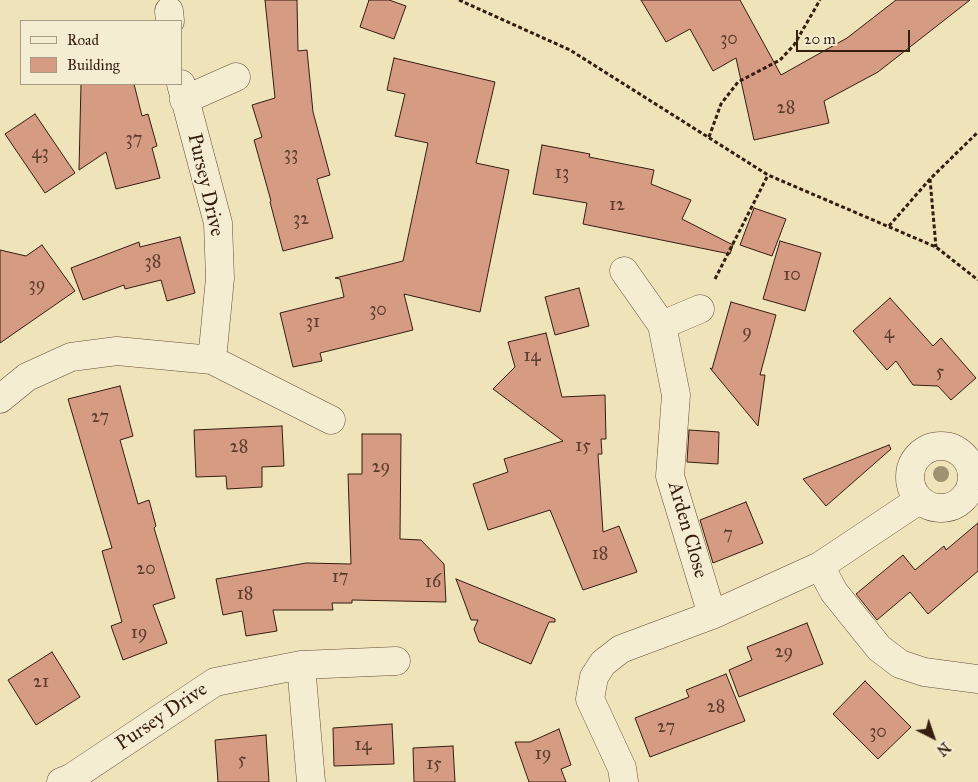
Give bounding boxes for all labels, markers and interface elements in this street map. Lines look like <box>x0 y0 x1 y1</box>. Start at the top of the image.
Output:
legend <box>20 20 182 85</box>
scale bar <box>798 20 912 52</box>
house number: 30 <box>720 29 738 51</box>
text: 20 m <box>804 30 836 48</box>
text: Road <box>67 31 99 49</box>
text: Building <box>67 56 120 74</box>
house number: 28 <box>777 98 795 120</box>
house number: 37 <box>126 129 142 151</box>
street label: Pursey Drive <box>181 131 229 239</box>
house number: 43 <box>31 143 49 165</box>
house number: 33 <box>284 144 298 166</box>
house number: 13 <box>555 163 569 185</box>
house number: 12 <box>609 195 625 217</box>
house number: 32 <box>293 209 309 231</box>
house number: 38 <box>145 252 161 274</box>
house number: 10 <box>783 265 801 287</box>
house number: 39 <box>29 275 45 297</box>
house number: 30 <box>369 300 387 322</box>
house number: 31 <box>306 312 320 334</box>
house number: 9 <box>742 322 752 344</box>
house number: 4 <box>884 323 894 345</box>
house number: 14 <box>523 346 541 368</box>
house number: 5 <box>936 362 944 384</box>
house number: 27 <box>91 407 109 429</box>
house number: 15 <box>575 436 591 458</box>
house number: 28 <box>230 437 248 459</box>
house number: 29 <box>372 457 390 479</box>
street label: Arden Close <box>662 479 712 581</box>
house number: 7 <box>723 524 733 546</box>
house number: 18 <box>592 544 608 566</box>
house number: 20 <box>136 559 156 581</box>
house number: 17 <box>332 567 348 589</box>
house number: 16 <box>425 572 441 594</box>
house number: 18 <box>237 584 253 606</box>
house number: 19 <box>131 623 147 645</box>
house number: 29 <box>775 642 793 664</box>
house number: 21 <box>33 672 49 694</box>
street label: Pursey Drive <box>112 678 212 756</box>
house number: 28 <box>707 697 725 719</box>
north arrow <box>908 712 958 762</box>
house number: 27 <box>657 717 675 739</box>
house number: 30 <box>869 722 887 744</box>
house number: 14 <box>354 735 372 757</box>
text: N <box>933 738 953 759</box>
house number: 19 <box>535 744 551 766</box>
house number: 5 <box>238 750 246 772</box>
house number: 15 <box>426 754 442 776</box>

